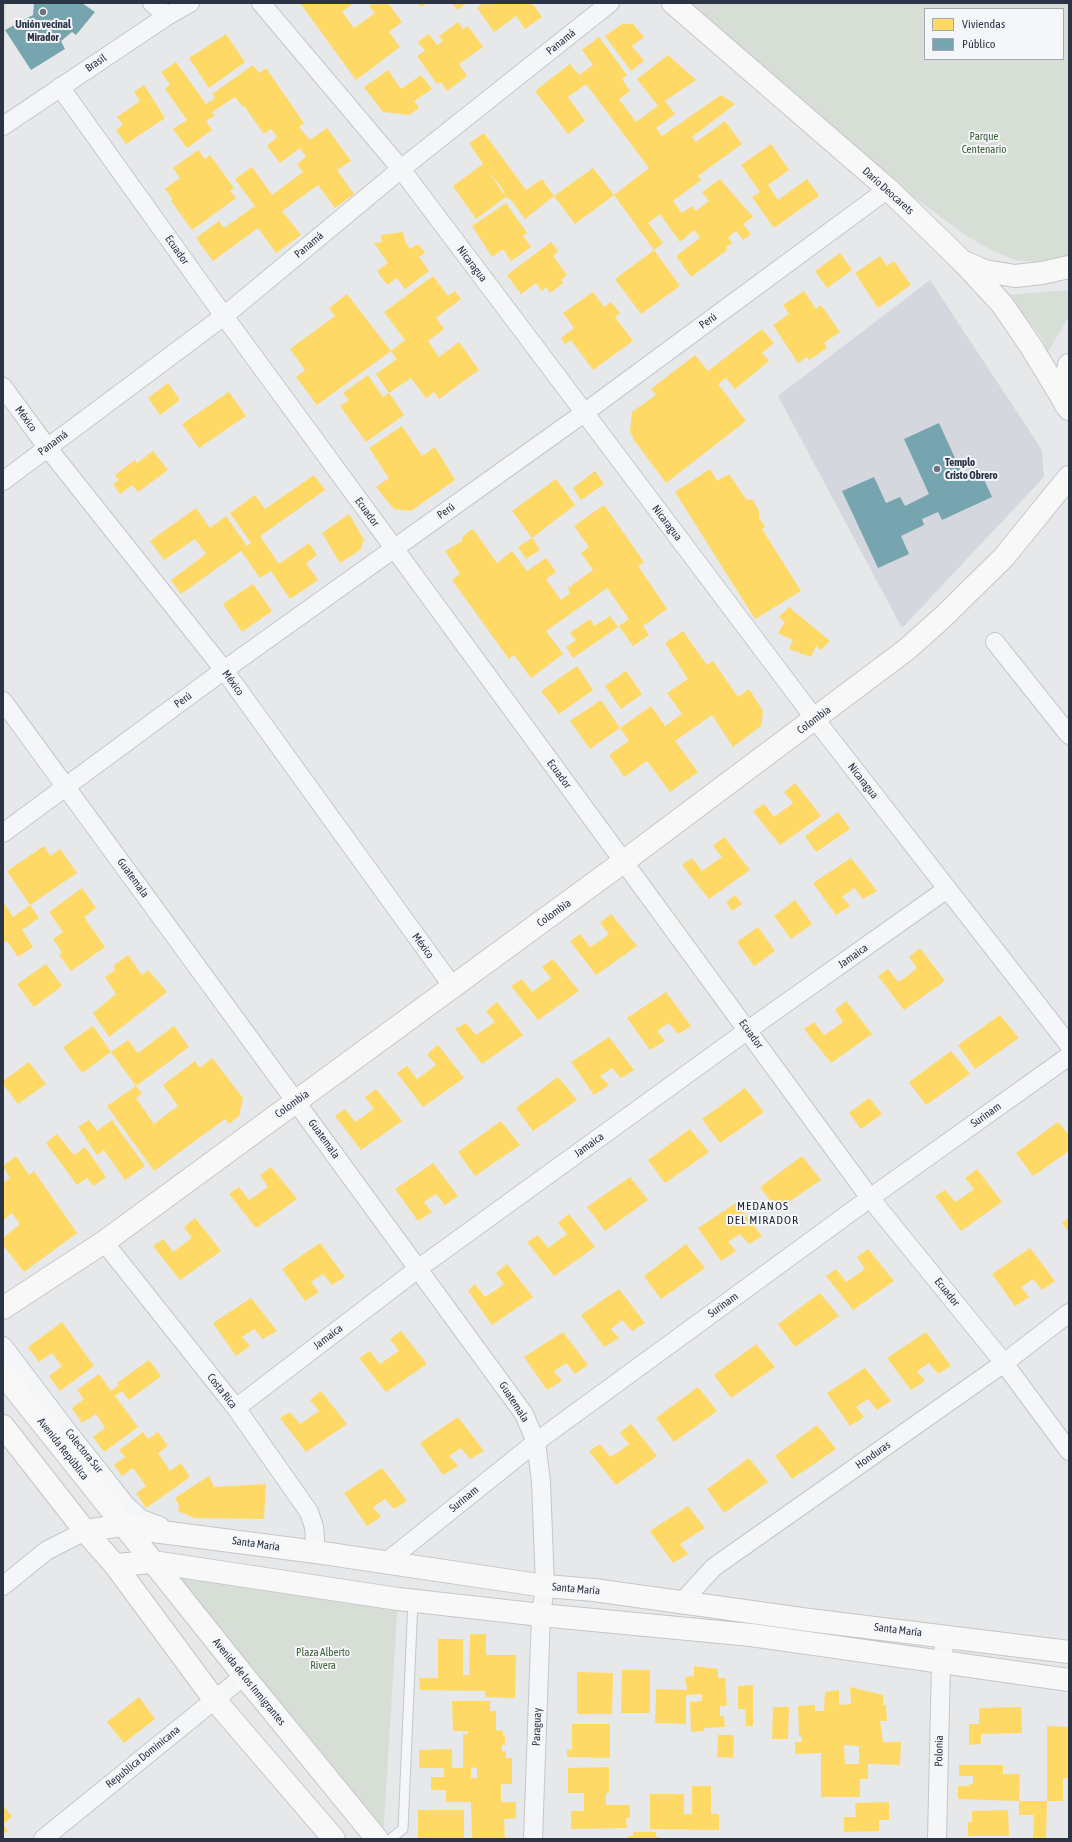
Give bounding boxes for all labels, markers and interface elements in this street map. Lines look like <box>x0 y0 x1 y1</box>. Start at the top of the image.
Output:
marker: Unión vecinal Mirador <box>38 7 48 17</box>
legend <box>924 8 1064 60</box>
text: Viviendas <box>962 17 1005 31</box>
place label: Unión vecinal Mirador <box>15 18 71 44</box>
street label: Panamá <box>544 26 578 58</box>
text: Público <box>962 37 995 51</box>
street label: Brasil <box>83 51 109 75</box>
park label: Parque Centenario <box>962 130 1006 156</box>
street label: Darío Deocarets <box>860 165 916 217</box>
street label: Panamá <box>292 229 326 261</box>
street label: Ecuador <box>162 233 192 267</box>
street label: Nicaragua <box>454 243 490 285</box>
street label: Perú <box>697 310 719 332</box>
street label: México <box>12 404 40 434</box>
street label: Panamá <box>36 428 70 458</box>
place label: Templo Cristo Obrero <box>945 456 998 482</box>
marker: Templo Cristo Obrero <box>932 464 942 474</box>
street label: Ecuador <box>352 495 382 529</box>
street label: Perú <box>435 500 457 522</box>
street label: Nicaragua <box>649 502 685 544</box>
street label: México <box>219 668 247 698</box>
street label: Perú <box>172 689 194 711</box>
street label: Colombia <box>795 703 833 737</box>
street label: Ecuador <box>544 757 574 791</box>
street label: Nicaragua <box>845 761 881 801</box>
street label: Guatemala <box>114 856 152 900</box>
street label: Colombia <box>534 896 574 930</box>
street label: México <box>409 931 437 961</box>
street label: Jamaica <box>836 941 870 971</box>
street label: Ecuador <box>736 1017 766 1051</box>
street label: Colombia <box>272 1087 312 1121</box>
street label: Surinam <box>968 1100 1004 1130</box>
street label: Guatemala <box>305 1117 343 1161</box>
street label: Jamaica <box>572 1130 606 1160</box>
district label: MEDANOS DEL MIRADOR <box>727 1199 799 1227</box>
street label: Ecuador <box>932 1275 962 1309</box>
street label: Surinam <box>705 1290 741 1320</box>
street label: Jamaica <box>311 1322 345 1352</box>
street label: Costa Rica <box>204 1371 240 1411</box>
street label: Guatemala <box>496 1379 532 1425</box>
street label: Avenida República <box>35 1415 91 1483</box>
street label: Colectora Sur <box>62 1426 106 1476</box>
street label: Honduras <box>853 1438 893 1472</box>
street label: Surinam <box>447 1483 481 1515</box>
street label: Santa María <box>231 1534 281 1554</box>
street label: Santa María <box>551 1580 601 1598</box>
street label: Santa María <box>873 1621 923 1639</box>
street label: Avenida de los Inmigrantes <box>210 1636 288 1728</box>
park label: Plaza Alberto Rivera <box>296 1646 350 1672</box>
street label: Paraguay <box>530 1708 544 1746</box>
street label: Republica Dominicana <box>103 1723 183 1791</box>
street label: Polonia <box>932 1735 946 1767</box>

